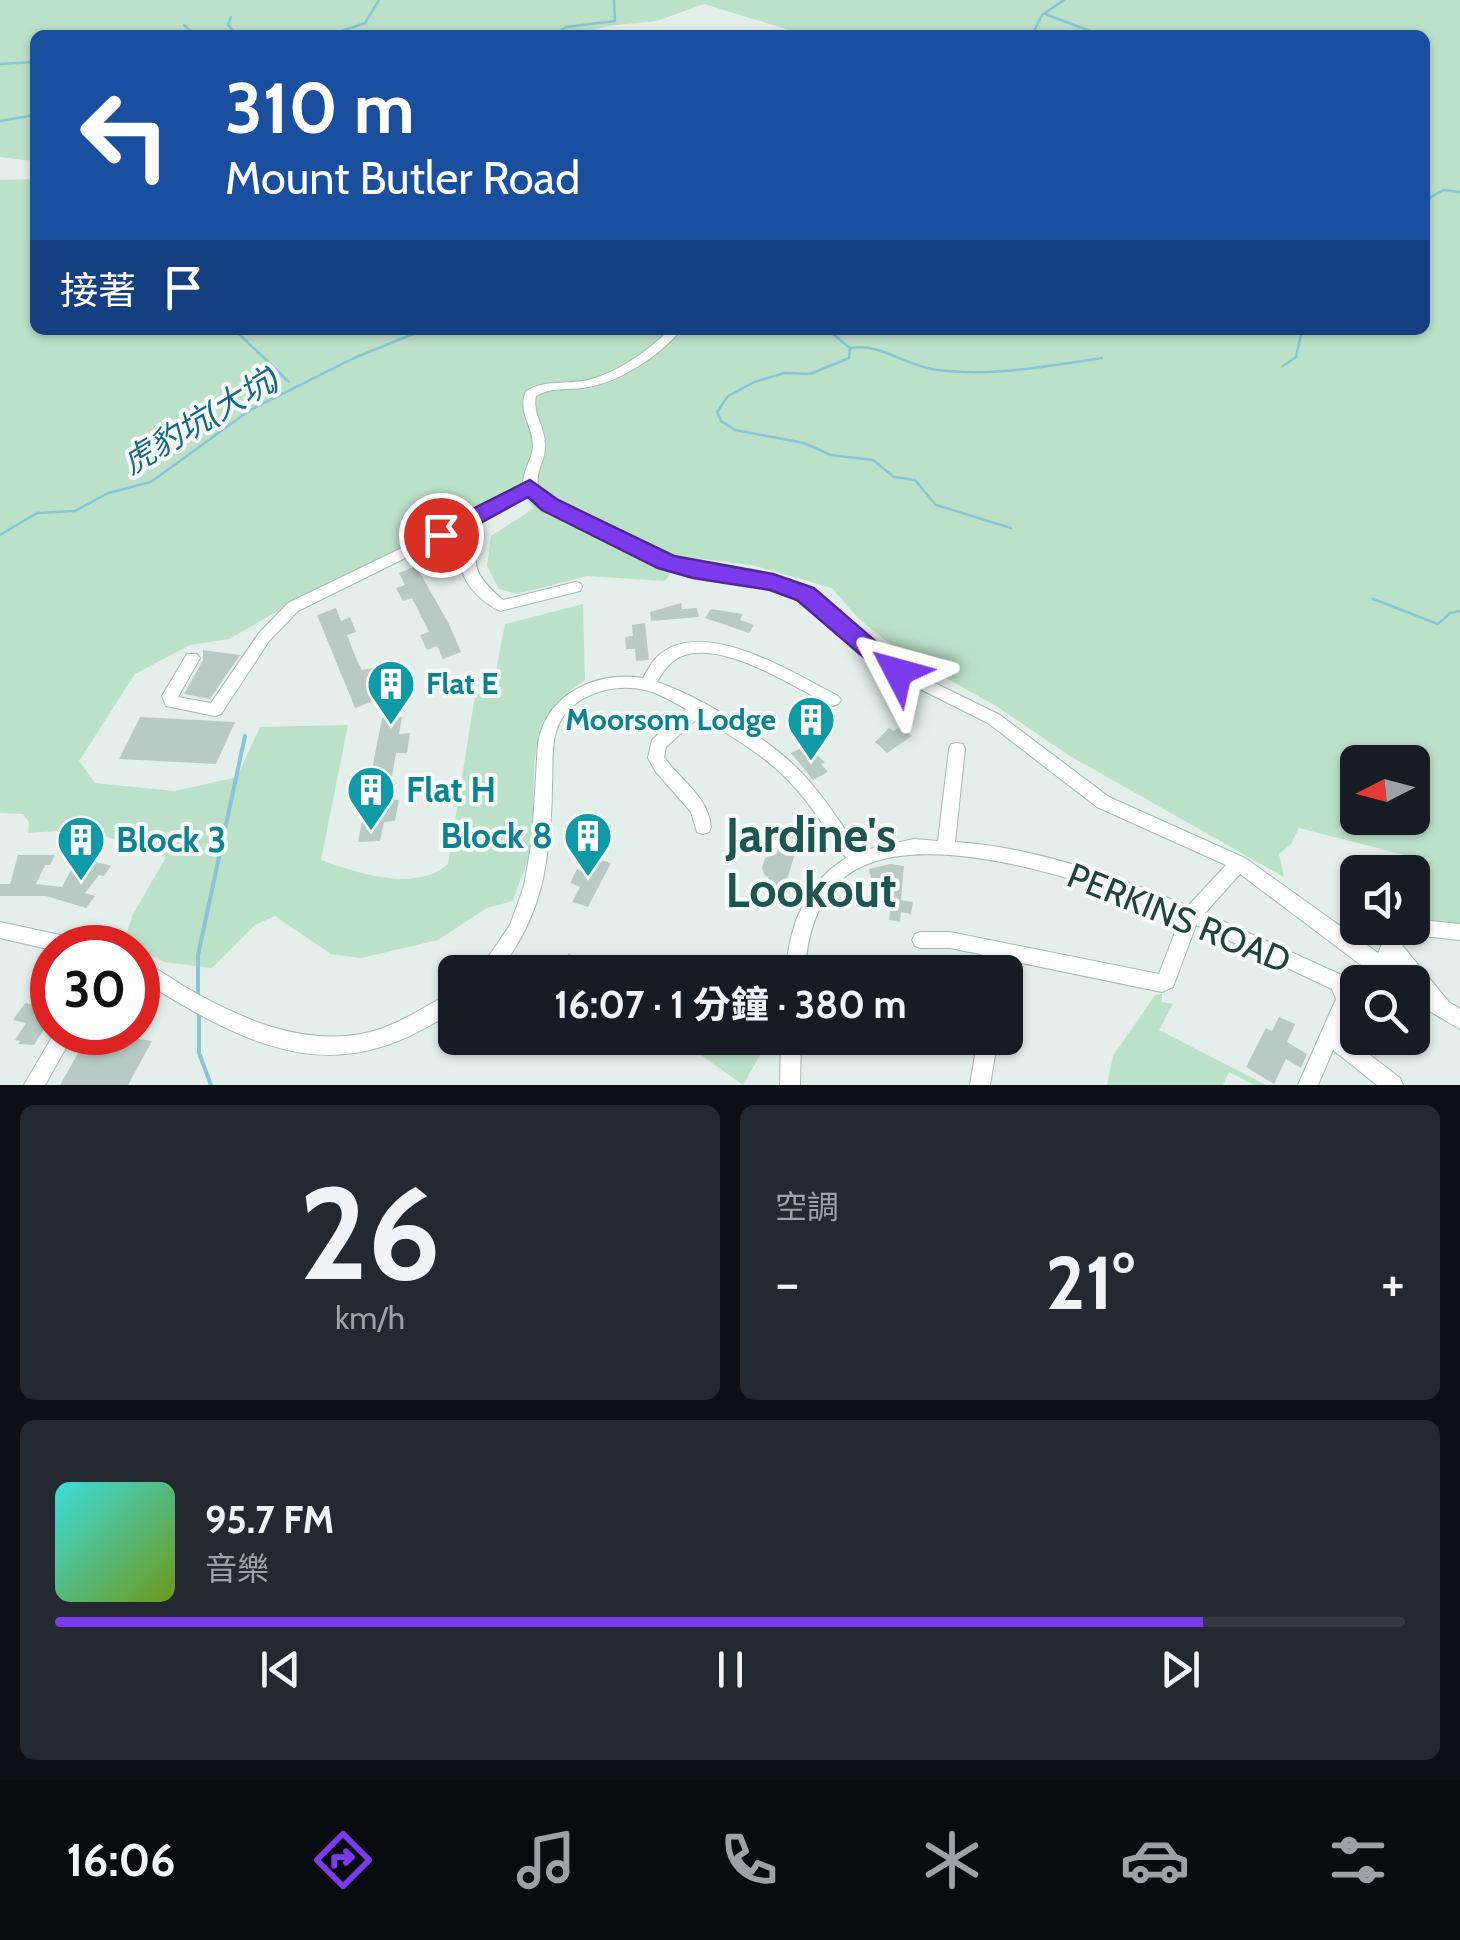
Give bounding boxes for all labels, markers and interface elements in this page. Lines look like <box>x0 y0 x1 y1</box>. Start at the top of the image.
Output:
text: 310 m <box>225 65 415 151</box>
icon: left <box>60 70 190 200</box>
text: Mount Butler Road <box>225 151 580 205</box>
icon: arrive <box>156 260 211 315</box>
text: 接著 <box>60 267 136 314</box>
water label: 虎豹坑(大坑) <box>115 357 286 482</box>
pin <box>399 493 484 578</box>
icon: arrive <box>414 508 469 563</box>
position arrow <box>846 620 950 724</box>
building icon: Flat E <box>365 658 417 726</box>
place label: Flat E <box>426 665 498 702</box>
building icon: Moorsom Lodge <box>785 694 837 762</box>
place label: Moorsom Lodge <box>565 701 776 738</box>
north arrow <box>1340 745 1430 835</box>
map controls <box>1340 745 1430 1055</box>
building icon: Flat H <box>345 764 397 832</box>
place label: Flat H <box>406 768 496 811</box>
district label: Jardine's Lookout <box>725 806 897 919</box>
building icon: Block 8 <box>562 810 614 878</box>
building icon: Block 3 <box>55 814 107 882</box>
place label: Block 8 <box>440 814 553 857</box>
place label: Block 3 <box>116 818 226 861</box>
street label: PERKINS ROAD <box>1061 853 1297 982</box>
button: sound <box>1340 855 1430 945</box>
speed limit sign: 30 <box>30 925 160 1055</box>
button: search <box>1340 965 1430 1055</box>
text: 16:07 · 1 分鐘 · 380 m <box>554 981 907 1028</box>
text: 26 <box>299 1154 441 1312</box>
text: 空調 <box>775 1187 839 1226</box>
text: 21° <box>1045 1237 1135 1328</box>
text: − <box>775 1249 799 1316</box>
text: + <box>1381 1249 1405 1316</box>
text: km/h <box>335 1298 405 1337</box>
text: 95.7 FM <box>205 1496 334 1543</box>
text: 音樂 <box>205 1549 269 1588</box>
icon: previous <box>253 1642 308 1697</box>
icon: pause <box>703 1642 758 1697</box>
icon: next <box>1153 1642 1208 1697</box>
icon: directions <box>308 1825 378 1895</box>
icon: music <box>511 1825 581 1895</box>
icon: phone <box>714 1825 784 1895</box>
icon: climate <box>917 1825 987 1895</box>
icon: car <box>1120 1825 1190 1895</box>
icon: filters <box>1323 1825 1393 1895</box>
text: 16:06 <box>67 1833 175 1887</box>

